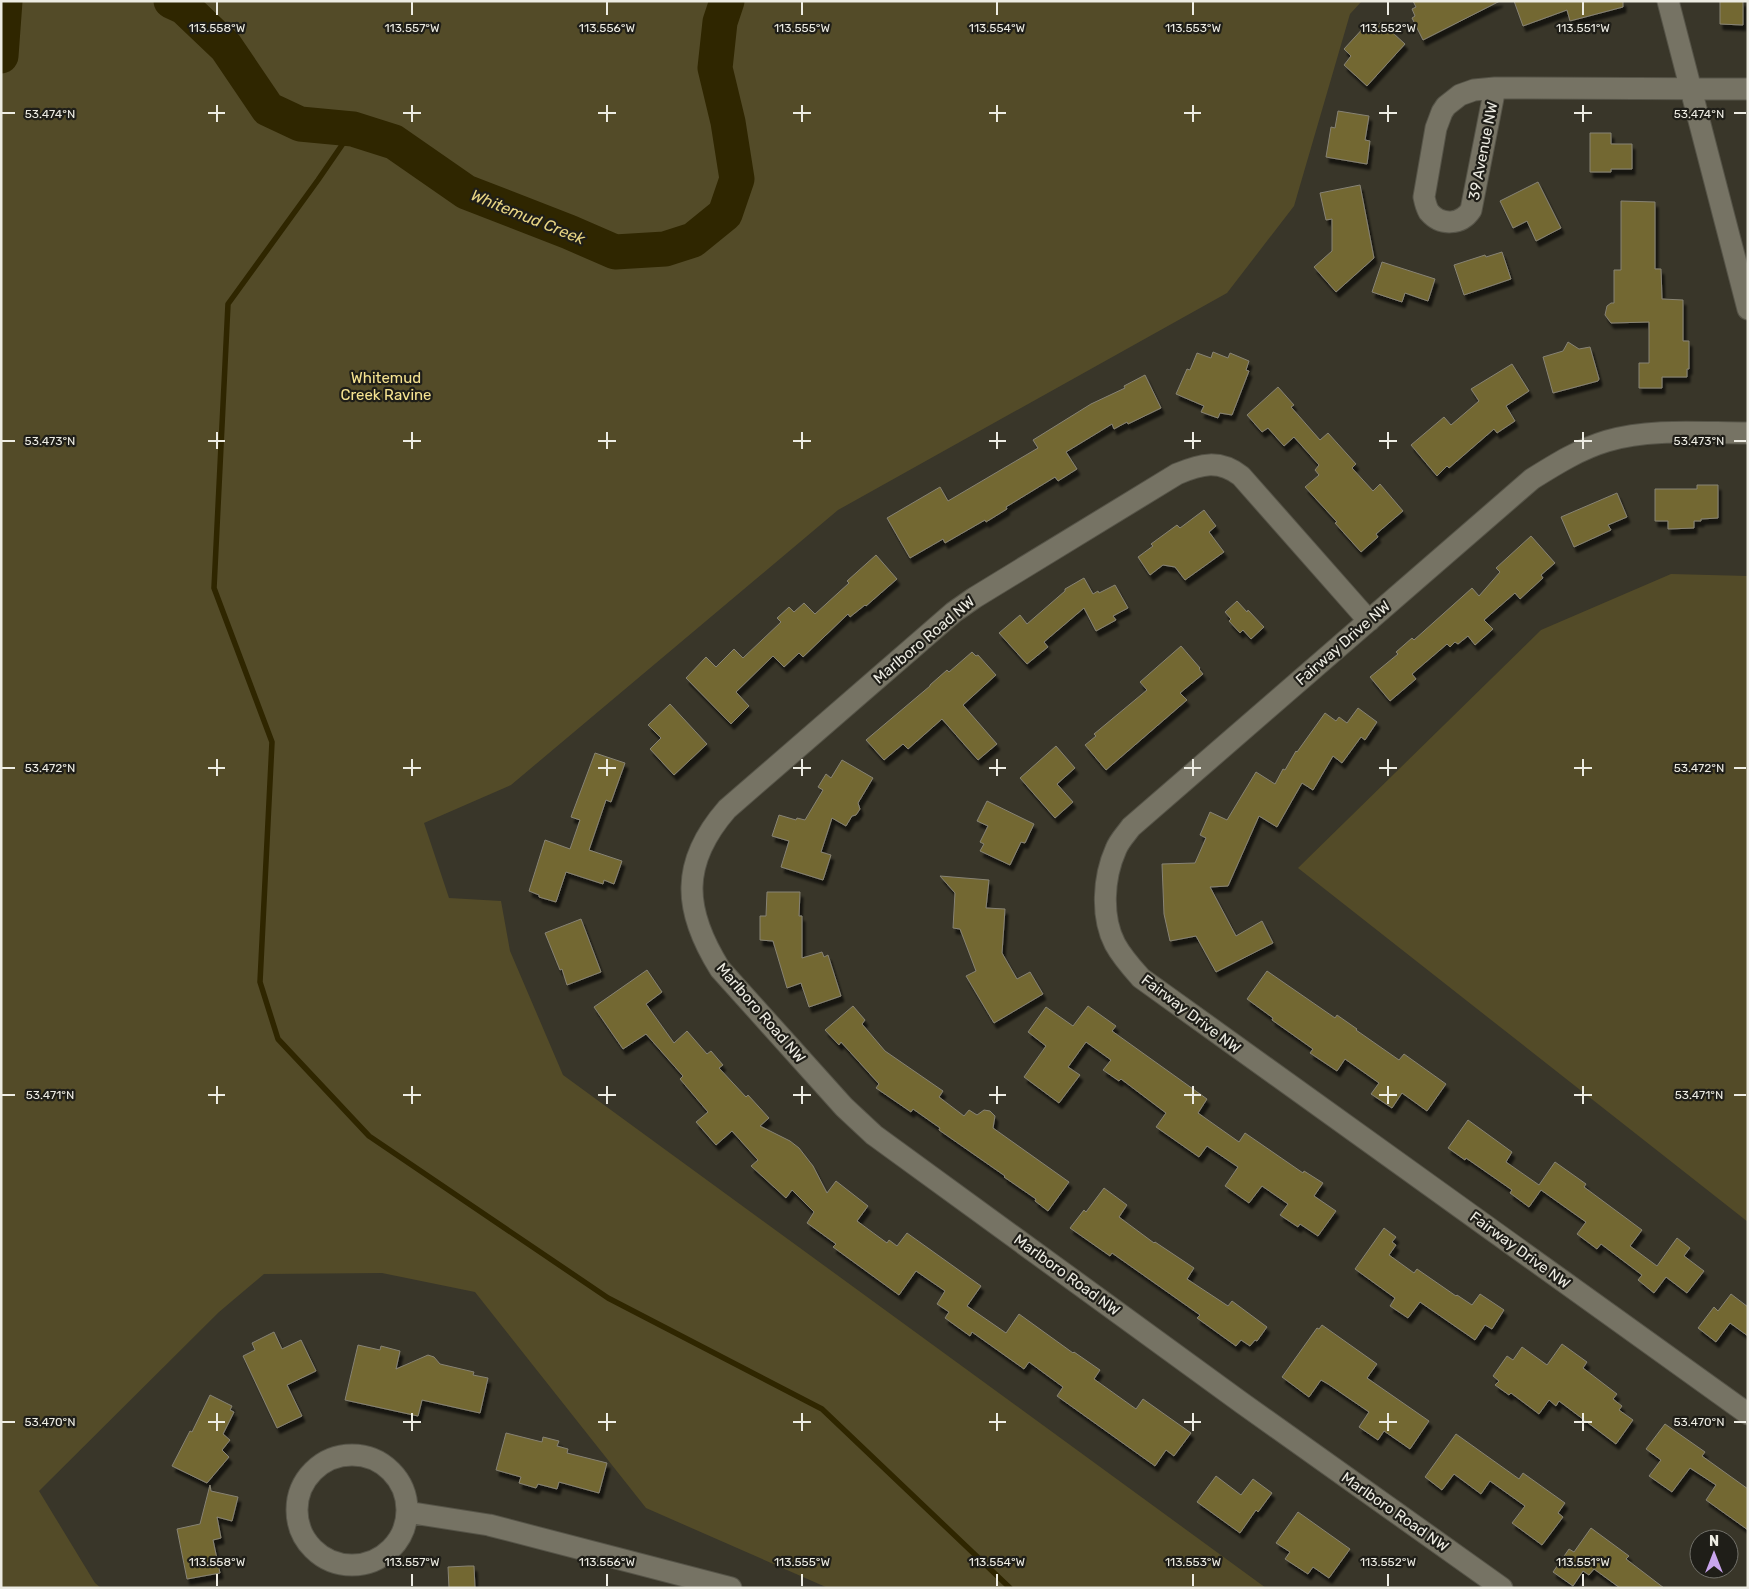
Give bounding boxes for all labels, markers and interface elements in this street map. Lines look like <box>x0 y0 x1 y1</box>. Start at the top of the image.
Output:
text: 113.558°W <box>189 21 246 35</box>
text: 113.557°W <box>384 21 440 35</box>
text: 113.556°W <box>579 21 636 35</box>
text: 113.555°W <box>774 21 830 35</box>
text: 113.554°W <box>969 21 1026 35</box>
text: 113.553°W <box>1165 21 1222 35</box>
text: 113.552°W <box>1360 21 1416 35</box>
text: 113.551°W <box>1556 21 1610 35</box>
street label: 39 Avenue NW <box>1465 100 1501 202</box>
text: 53.474°N <box>25 107 75 121</box>
text: 53.474°N <box>1674 107 1724 121</box>
water label: Whitemud Creek <box>468 185 589 249</box>
park label: Whitemud Creek Ravine <box>341 369 432 404</box>
text: 53.473°N <box>25 434 75 448</box>
text: 53.473°N <box>1674 434 1724 448</box>
street label: Marlboro Road NW <box>870 592 978 688</box>
street label: Fairway Drive NW <box>1292 597 1394 689</box>
text: 53.472°N <box>25 761 75 775</box>
text: 53.472°N <box>1674 761 1724 775</box>
street label: Marlboro Road NW <box>713 959 809 1067</box>
street label: Fairway Drive NW <box>1138 971 1244 1057</box>
text: 53.471°N <box>26 1088 74 1102</box>
text: 53.471°N <box>1675 1088 1723 1102</box>
street label: Fairway Drive NW <box>1466 1208 1574 1292</box>
street label: Marlboro Road NW <box>1011 1231 1123 1319</box>
text: 53.470°N <box>24 1415 76 1429</box>
text: 53.470°N <box>1673 1415 1725 1429</box>
street label: Marlboro Road NW <box>1338 1468 1452 1556</box>
north arrow <box>1689 1529 1739 1579</box>
text: N <box>1709 1533 1719 1550</box>
text: 113.558°W <box>189 1555 246 1569</box>
text: 113.557°W <box>384 1555 440 1569</box>
text: 113.556°W <box>579 1555 636 1569</box>
text: 113.555°W <box>774 1555 830 1569</box>
text: 113.554°W <box>969 1555 1026 1569</box>
text: 113.553°W <box>1165 1555 1222 1569</box>
text: 113.552°W <box>1360 1555 1416 1569</box>
text: 113.551°W <box>1556 1555 1610 1569</box>

